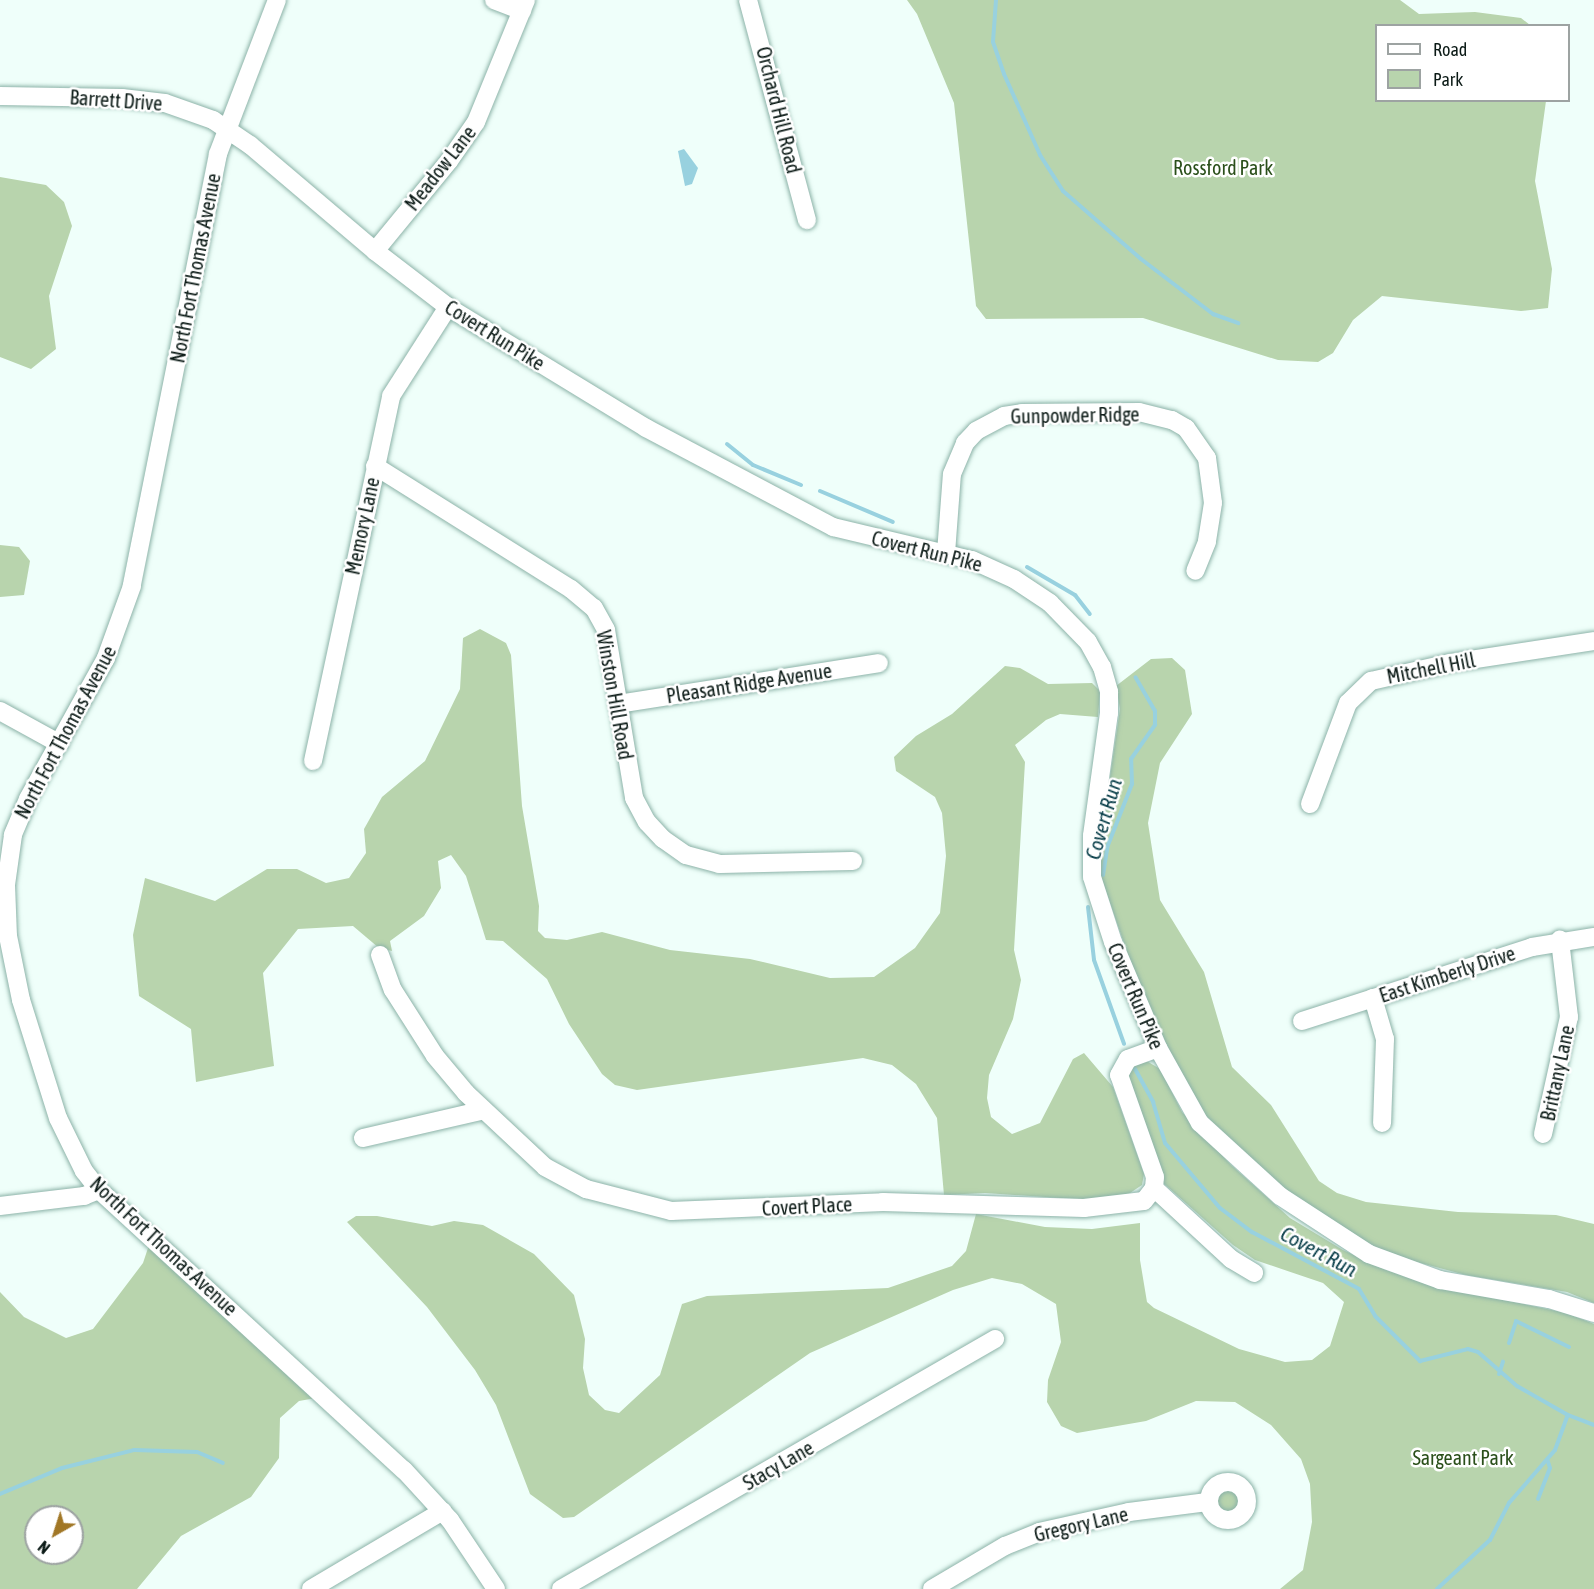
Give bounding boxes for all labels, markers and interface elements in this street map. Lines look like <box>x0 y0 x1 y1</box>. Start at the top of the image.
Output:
legend <box>1375 24 1570 102</box>
text: Road <box>1433 39 1467 60</box>
street label: Orchard Hill Road <box>752 44 806 176</box>
text: Park <box>1433 69 1463 90</box>
street label: Barrett Drive <box>69 85 163 115</box>
street label: Meadow Lane <box>399 121 481 215</box>
park label: Rossford Park <box>1173 155 1273 179</box>
street label: North Fort Thomas Avenue <box>165 171 225 365</box>
street label: Covert Run Pike <box>441 295 549 375</box>
street label: Gunpowder Ridge <box>1010 402 1140 428</box>
street label: Memory Lane <box>340 475 384 577</box>
street label: Covert Run Pike <box>869 526 985 576</box>
street label: Winston Hill Road <box>592 628 638 762</box>
street label: North Fort Thomas Avenue <box>9 641 121 823</box>
street label: Mitchell Hill <box>1385 648 1477 688</box>
street label: Pleasant Ridge Avenue <box>665 658 833 708</box>
water label: Covert Run <box>1079 776 1127 862</box>
street label: Covert Run Pike <box>1103 939 1169 1053</box>
street label: East Kimberly Drive <box>1376 941 1518 1007</box>
street label: Brittany Lane <box>1535 1023 1579 1123</box>
street label: North Fort Thomas Avenue <box>85 1172 243 1320</box>
street label: Covert Place <box>761 1192 853 1220</box>
water label: Covert Run <box>1277 1220 1361 1282</box>
street label: Stacy Lane <box>738 1435 818 1495</box>
park label: Sargeant Park <box>1412 1445 1514 1469</box>
street label: Gregory Lane <box>1032 1502 1130 1546</box>
north arrow <box>24 1505 84 1565</box>
text: N <box>35 1537 53 1557</box>

